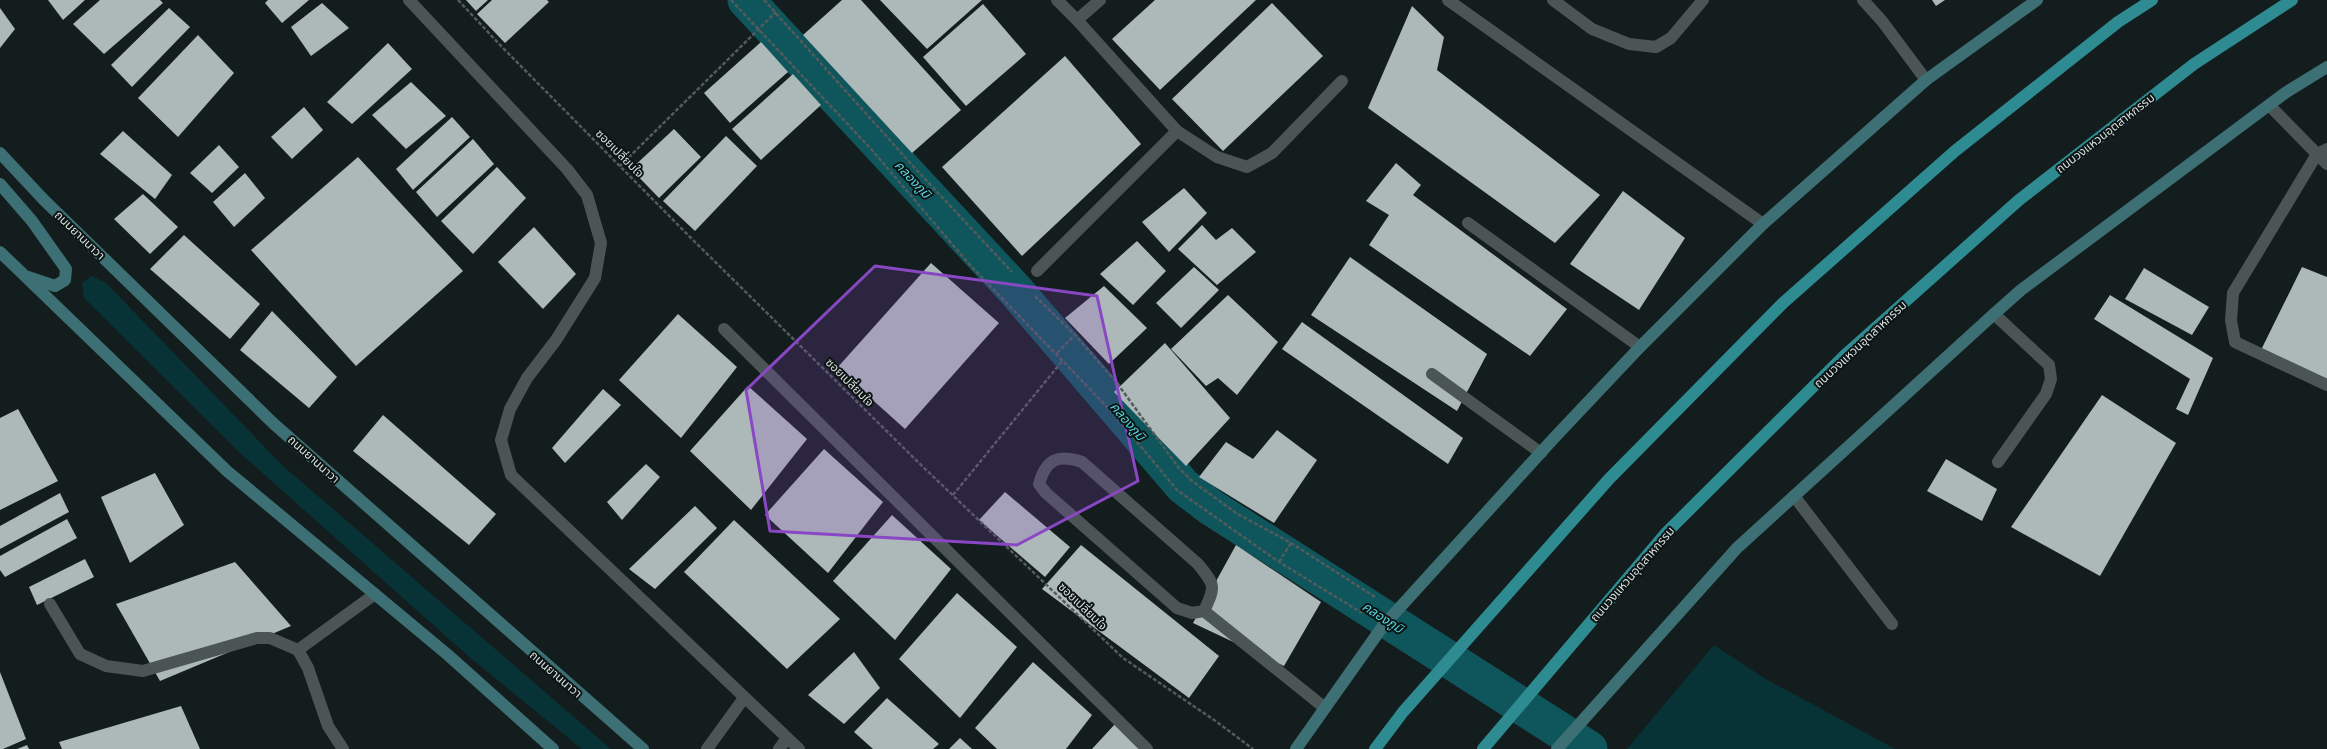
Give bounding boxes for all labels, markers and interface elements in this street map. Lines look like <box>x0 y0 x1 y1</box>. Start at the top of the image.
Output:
street label: ถนนวงแหวนอุตสาหกรรม <box>2051 88 2159 178</box>
street label: ซอยเปลี่ยมใจ <box>591 124 649 182</box>
water label: คลองภูมิ <box>890 155 937 204</box>
street label: ถนนยานนาวา <box>50 206 110 264</box>
street label: ถนนวงแหวนอุตสาหกรรม <box>1809 296 1911 392</box>
street label: ซอยเปลี่ยมใจ <box>821 353 879 411</box>
water label: คลองภูมิ <box>1105 397 1152 446</box>
street label: ถนนยานนาวา <box>284 430 344 488</box>
street label: ถนนวงแหวนอุตสาหกรรม <box>1585 522 1679 626</box>
street label: ซอยเปลี่ยมใจ <box>1054 578 1112 634</box>
water label: คลองภูมิ <box>1358 596 1409 639</box>
street label: ถนนยานนาวา <box>526 646 586 702</box>

